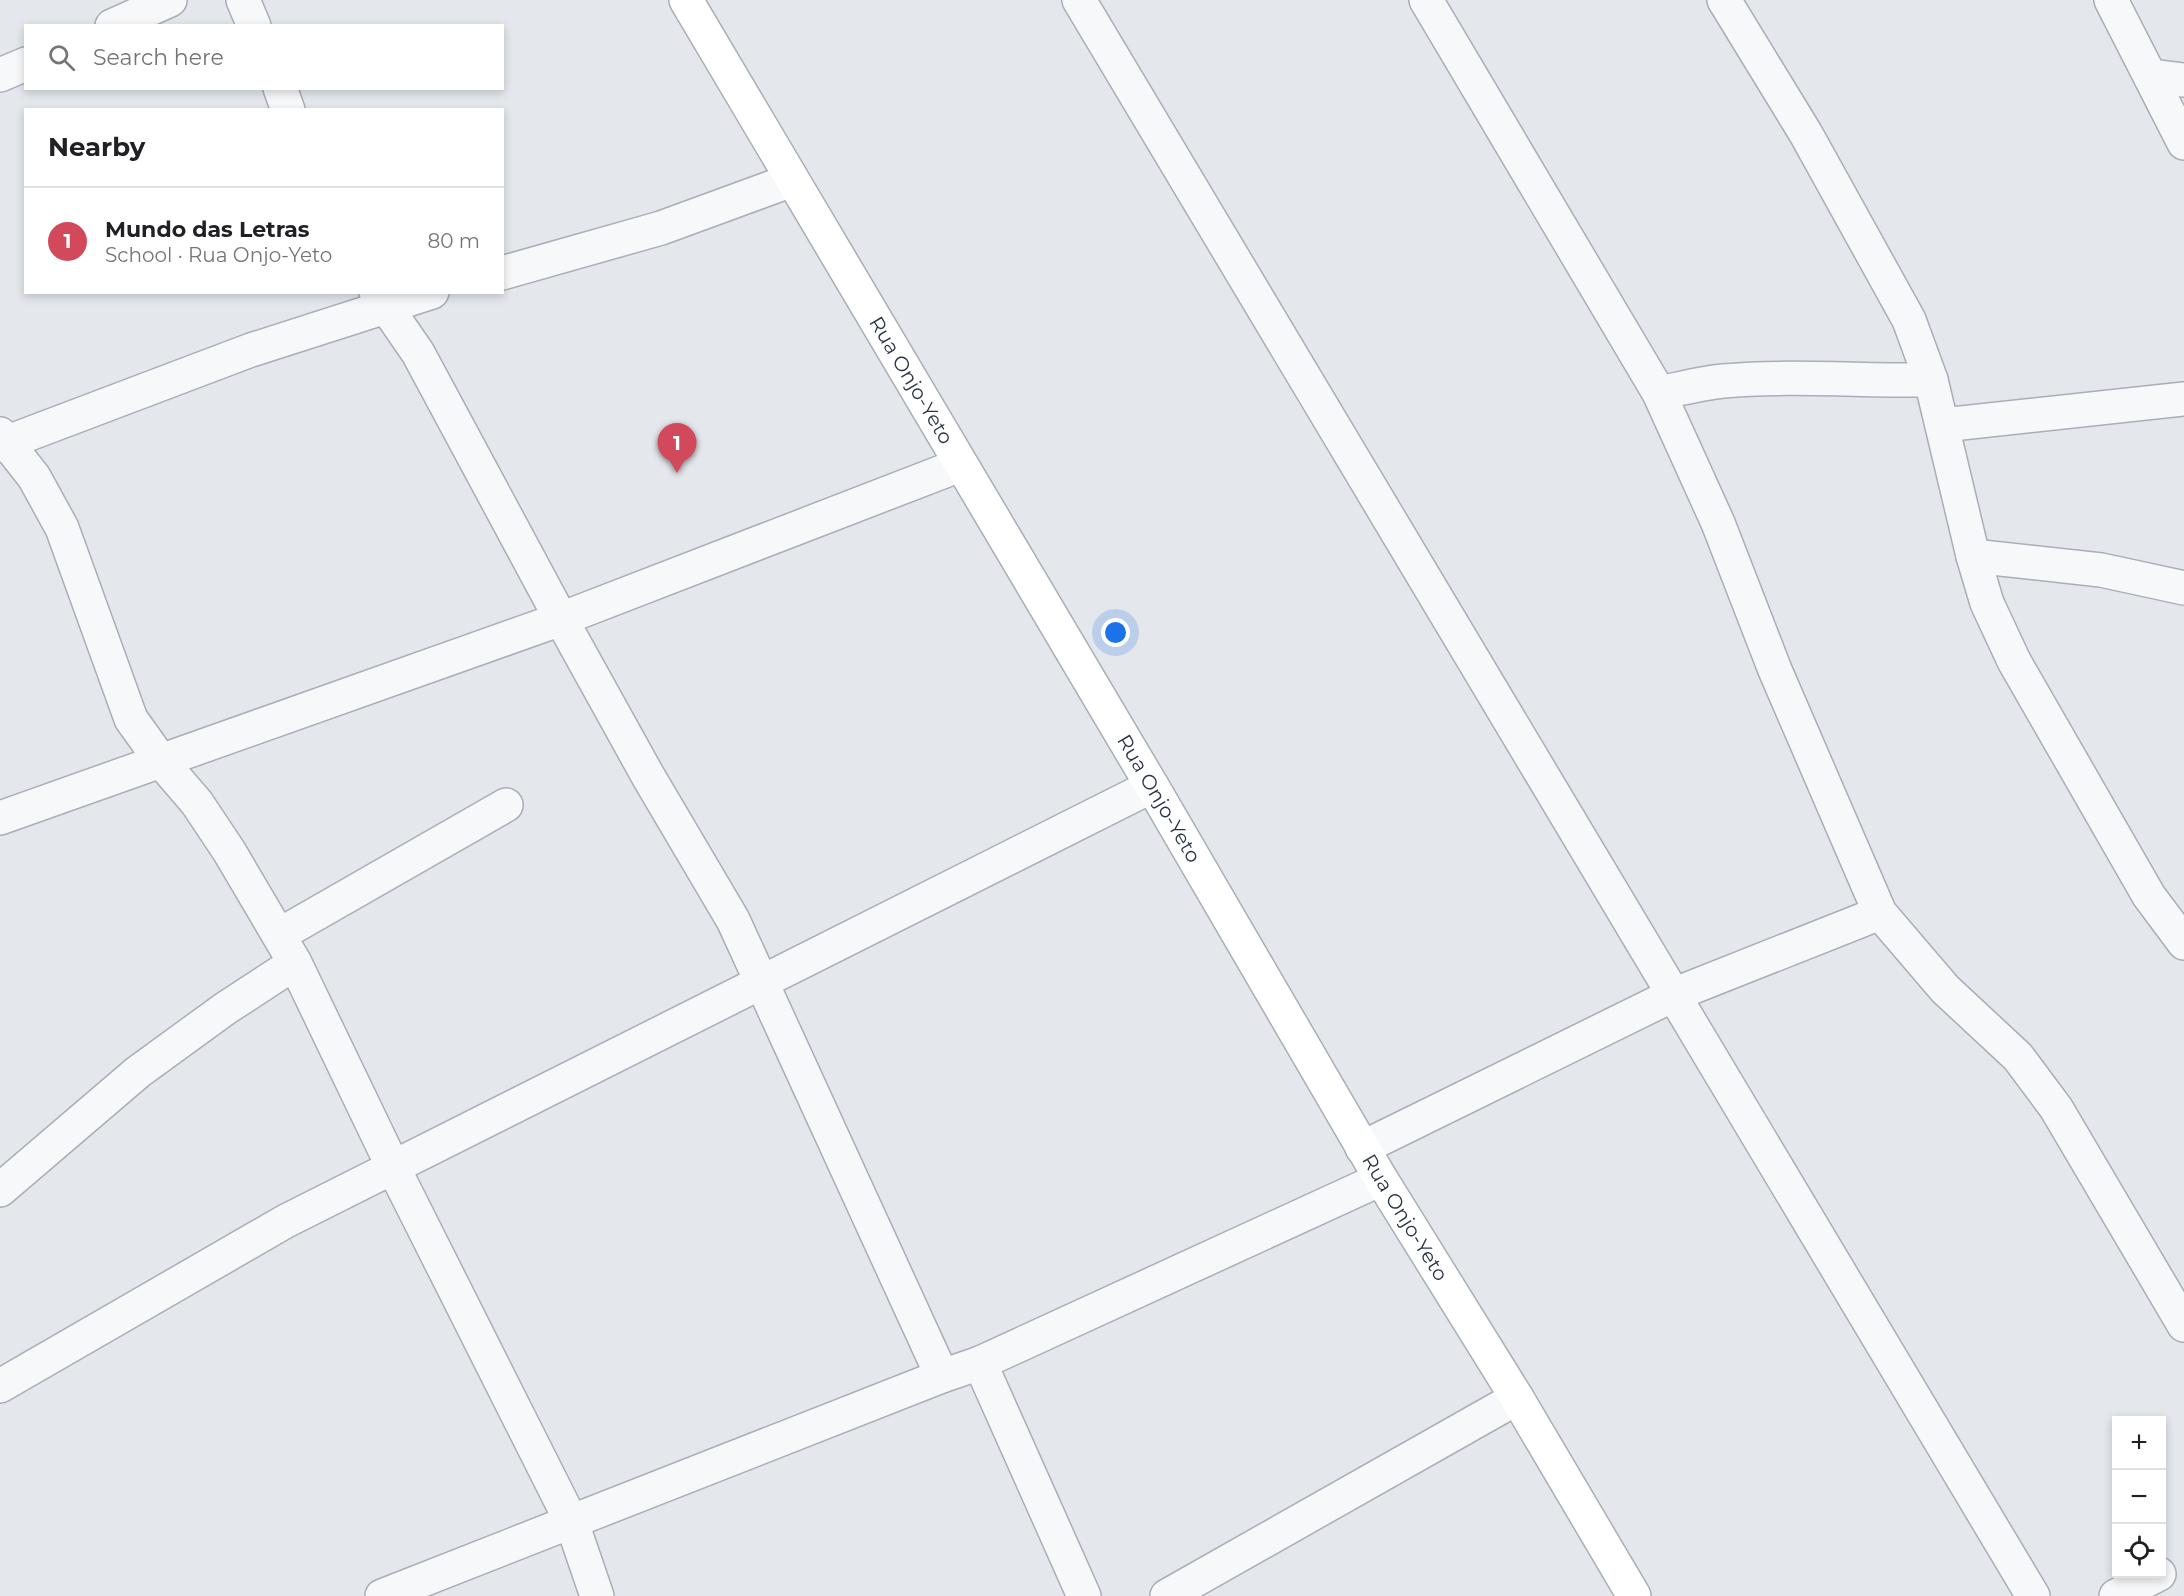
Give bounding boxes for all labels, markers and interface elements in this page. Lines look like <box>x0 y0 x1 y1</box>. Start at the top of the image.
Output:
search box <box>24 24 504 90</box>
icon: search <box>45 41 78 74</box>
text: Search here <box>93 44 224 71</box>
text: Nearby <box>48 131 145 163</box>
text: Mundo das Letras <box>105 216 310 243</box>
text: 1 <box>64 229 71 253</box>
text: 80 m <box>428 229 480 253</box>
text: School · Rua Onjo-Yeto <box>105 243 332 267</box>
street label: Rua Onjo-Yeto <box>864 312 959 448</box>
pin: 1 <box>658 424 696 473</box>
your location <box>1101 618 1130 647</box>
street label: Rua Onjo-Yeto <box>1112 730 1206 867</box>
street label: Rua Onjo-Yeto <box>1357 1150 1453 1285</box>
map controls <box>2112 1416 2166 1578</box>
button: + <box>2112 1416 2166 1470</box>
button: − <box>2112 1470 2166 1524</box>
button: locate <box>2112 1524 2166 1578</box>

